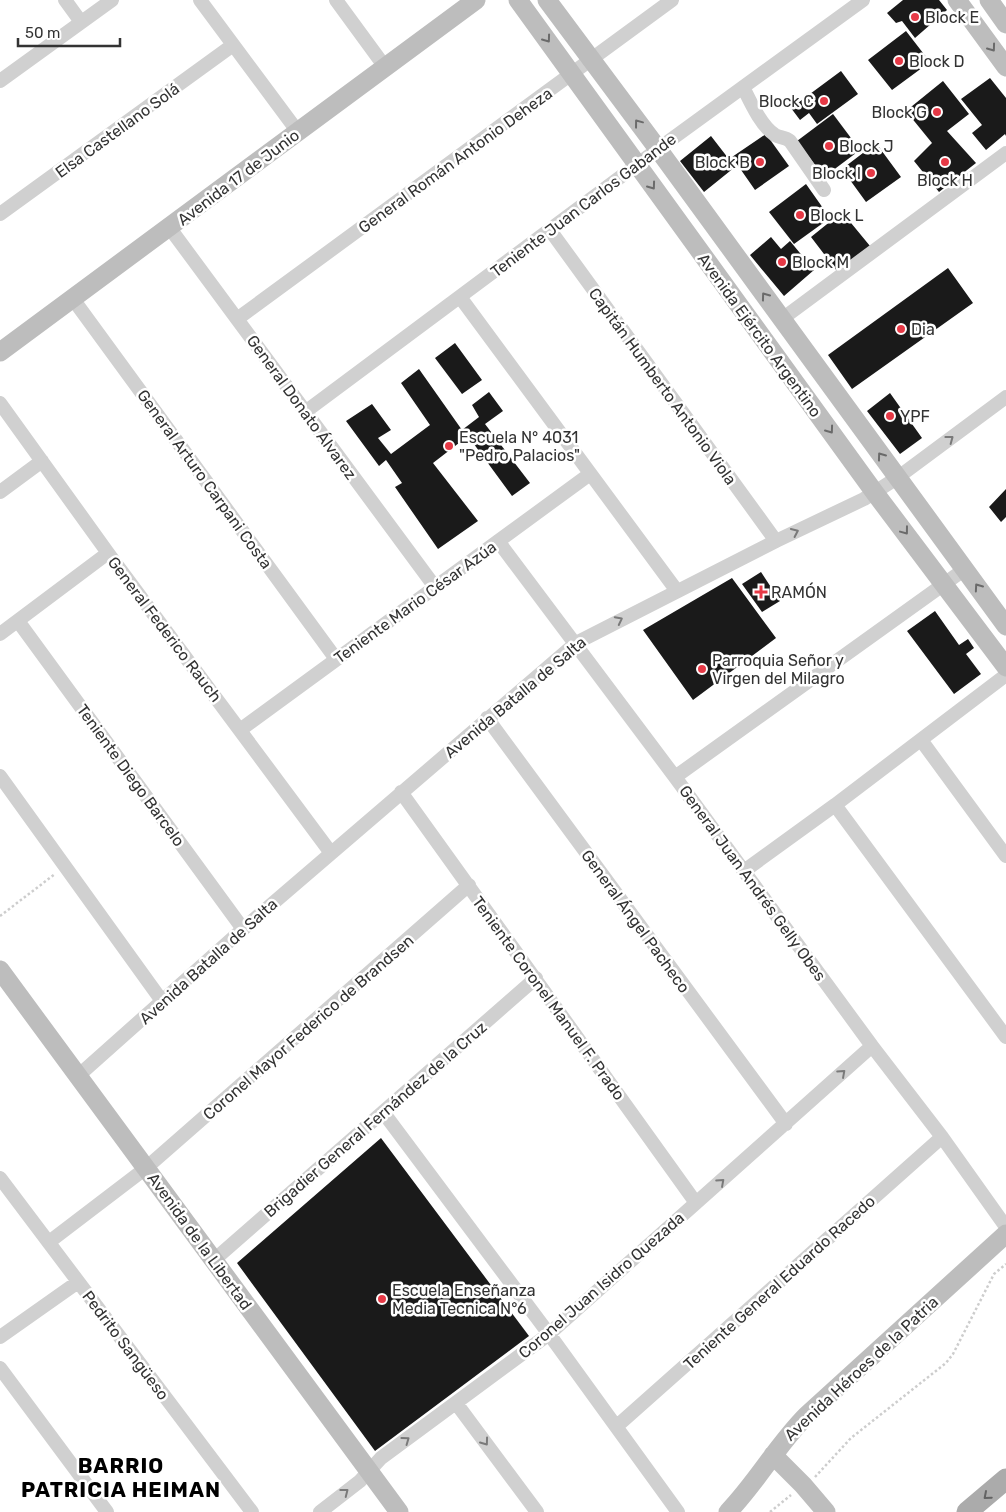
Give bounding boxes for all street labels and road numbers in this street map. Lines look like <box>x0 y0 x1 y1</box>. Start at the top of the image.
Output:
street label: Elsa Castellano Solá <box>52 79 183 182</box>
street label: General Román Antonio Deheza <box>355 84 556 237</box>
street label: Avenida 17 de Junio <box>174 125 303 229</box>
street label: Teniente Juan Carlos Gabande <box>487 129 680 281</box>
street label: Avenida Ejército Argentino <box>694 250 825 421</box>
street label: Capitán Humberto Antonio Viola <box>585 284 740 488</box>
street label: General Donato Álvarez <box>243 331 360 483</box>
street label: General Arturo Carpani Costa <box>133 386 276 573</box>
street label: Teniente Mario César Azúa <box>331 537 500 668</box>
street label: General Federico Rauch <box>104 553 225 706</box>
street label: Avenida Batalla de Salta <box>441 633 590 762</box>
street label: Teniente Diego Barcelo <box>73 701 188 850</box>
street label: General Juan Andrés Gelly Obes <box>675 782 830 985</box>
street label: General Ángel Pacheco <box>577 846 694 996</box>
street label: Teniente Coronel Manuel F. Prado <box>468 893 629 1104</box>
street label: Avenida Batalla de Salta <box>136 894 281 1028</box>
street label: Coronel Mayor Federico de Brandsen <box>199 931 417 1124</box>
street label: Brigadier General Fernández de la Cruz <box>260 1018 490 1221</box>
street label: Avenida de la Libertad <box>144 1169 256 1313</box>
street label: Teniente General Eduardo Racedo <box>680 1191 879 1373</box>
street label: Coronel Juan Isidro Quezada <box>515 1208 688 1363</box>
street label: Pedrito Sangüeso <box>78 1287 173 1404</box>
street label: Avenida Héroes de la Patria <box>781 1292 942 1445</box>

